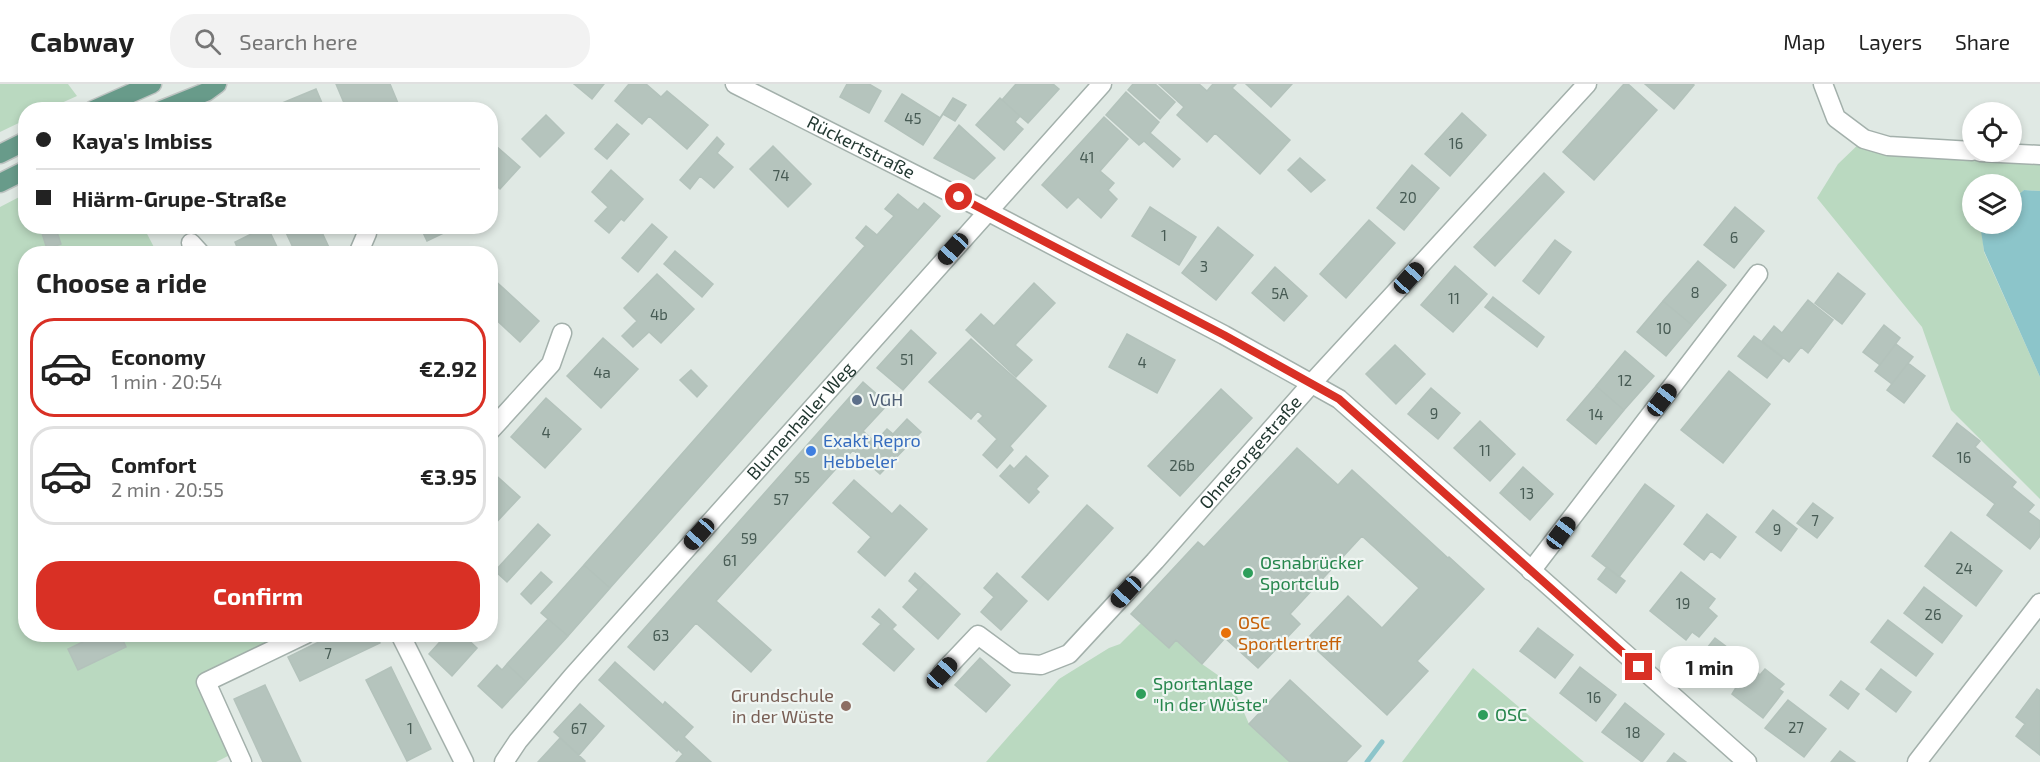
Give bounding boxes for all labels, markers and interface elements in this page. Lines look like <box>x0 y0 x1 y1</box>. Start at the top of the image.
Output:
search box <box>170 14 590 68</box>
text: Cabway <box>30 24 134 58</box>
icon: search <box>191 25 224 58</box>
text: Search here <box>239 28 357 54</box>
text: Map <box>1783 29 1825 54</box>
text: Layers <box>1858 29 1922 54</box>
text: Share <box>1955 29 2010 54</box>
map controls <box>1962 102 2022 234</box>
button: locate <box>1962 102 2022 162</box>
house number: 45 <box>904 109 922 127</box>
street label: Rückertstraße <box>804 110 919 183</box>
text: Kaya's Imbiss <box>72 127 212 153</box>
house number: 16 <box>1449 134 1463 152</box>
house number: 41 <box>1079 148 1095 166</box>
house number: 74 <box>773 166 789 184</box>
button: layers <box>1962 174 2022 234</box>
route start <box>945 183 972 210</box>
text: Hiärm-Grupe-Straße <box>72 185 287 211</box>
house number: 20 <box>1399 188 1417 206</box>
house number: 1 <box>1161 226 1167 244</box>
house number: 6 <box>1730 228 1738 246</box>
car <box>934 230 972 268</box>
house number: 3 <box>1200 257 1208 275</box>
car <box>1390 259 1428 297</box>
text: Choose a ride <box>36 266 207 298</box>
house number: 8 <box>1690 283 1700 301</box>
house number: 5A <box>1271 284 1289 302</box>
house number: 11 <box>1448 289 1460 307</box>
house number: 4b <box>650 305 668 323</box>
house number: 10 <box>1656 319 1672 337</box>
icon: car <box>39 341 93 395</box>
text: Economy <box>111 343 206 369</box>
house number: 51 <box>900 350 914 368</box>
house number: 4 <box>1137 353 1147 371</box>
text: €2.92 <box>419 355 477 381</box>
street label: Blumenhaller Weg <box>741 357 858 484</box>
house number: 4a <box>593 363 611 381</box>
text: 1 min · 20:54 <box>111 369 222 393</box>
house number: 12 <box>1618 371 1632 389</box>
car <box>1644 380 1680 420</box>
place label: VGH <box>869 388 903 410</box>
street label: Ohnesorgestraße <box>1194 391 1306 513</box>
marker: VGH <box>850 393 864 407</box>
house number: 9 <box>1430 404 1438 422</box>
house number: 14 <box>1588 405 1604 423</box>
house number: 4 <box>541 423 551 441</box>
place label: Exakt Repro Hebbeler <box>823 429 921 472</box>
house number: 11 <box>1479 441 1491 459</box>
marker: Exakt Repro Hebbeler <box>804 444 818 458</box>
house number: 16 <box>1957 448 1971 466</box>
icon: car <box>39 449 93 503</box>
text: Comfort <box>111 451 196 477</box>
house number: 26b <box>1169 456 1195 474</box>
text: €3.95 <box>420 463 477 489</box>
house number: 55 <box>794 468 810 486</box>
text: 2 min · 20:55 <box>111 477 224 501</box>
house number: 13 <box>1520 484 1534 502</box>
house number: 57 <box>773 490 789 508</box>
house number: 7 <box>1811 511 1819 529</box>
car <box>1543 513 1579 553</box>
car <box>680 515 718 553</box>
house number: 9 <box>1773 520 1781 538</box>
house number: 59 <box>741 529 757 547</box>
house number: 61 <box>723 551 737 569</box>
place label: Osnabrücker Sportclub <box>1260 551 1364 594</box>
house number: 24 <box>1955 559 1973 577</box>
button: Confirm <box>36 561 480 630</box>
marker: Osnabrücker Sportclub <box>1241 566 1255 580</box>
car <box>1107 573 1145 611</box>
house number: 19 <box>1676 594 1690 612</box>
house number: 26 <box>1924 605 1942 623</box>
place label: OSC Sportlertreff <box>1238 611 1343 654</box>
house number: 63 <box>653 626 669 644</box>
marker: OSC Sportlertreff <box>1219 626 1233 640</box>
house number: 7 <box>324 644 332 662</box>
callout: 1 min <box>1660 646 1759 688</box>
route end <box>1625 653 1652 680</box>
car <box>923 654 961 692</box>
text: 1 min <box>1685 655 1734 679</box>
place label: Sportanlage "In der Wüste" <box>1153 672 1268 715</box>
place label: Grundschule in der Wüste <box>731 684 834 727</box>
marker: Sportanlage "In der Wüste" <box>1134 687 1148 701</box>
house number: 16 <box>1587 688 1601 706</box>
marker: Grundschule in der Wüste <box>839 699 853 713</box>
place label: OSC <box>1495 703 1527 725</box>
marker: OSC <box>1476 708 1490 722</box>
house number: 27 <box>1788 718 1804 736</box>
house number: 1 <box>407 719 413 737</box>
house number: 67 <box>571 719 587 737</box>
house number: 18 <box>1625 723 1641 741</box>

